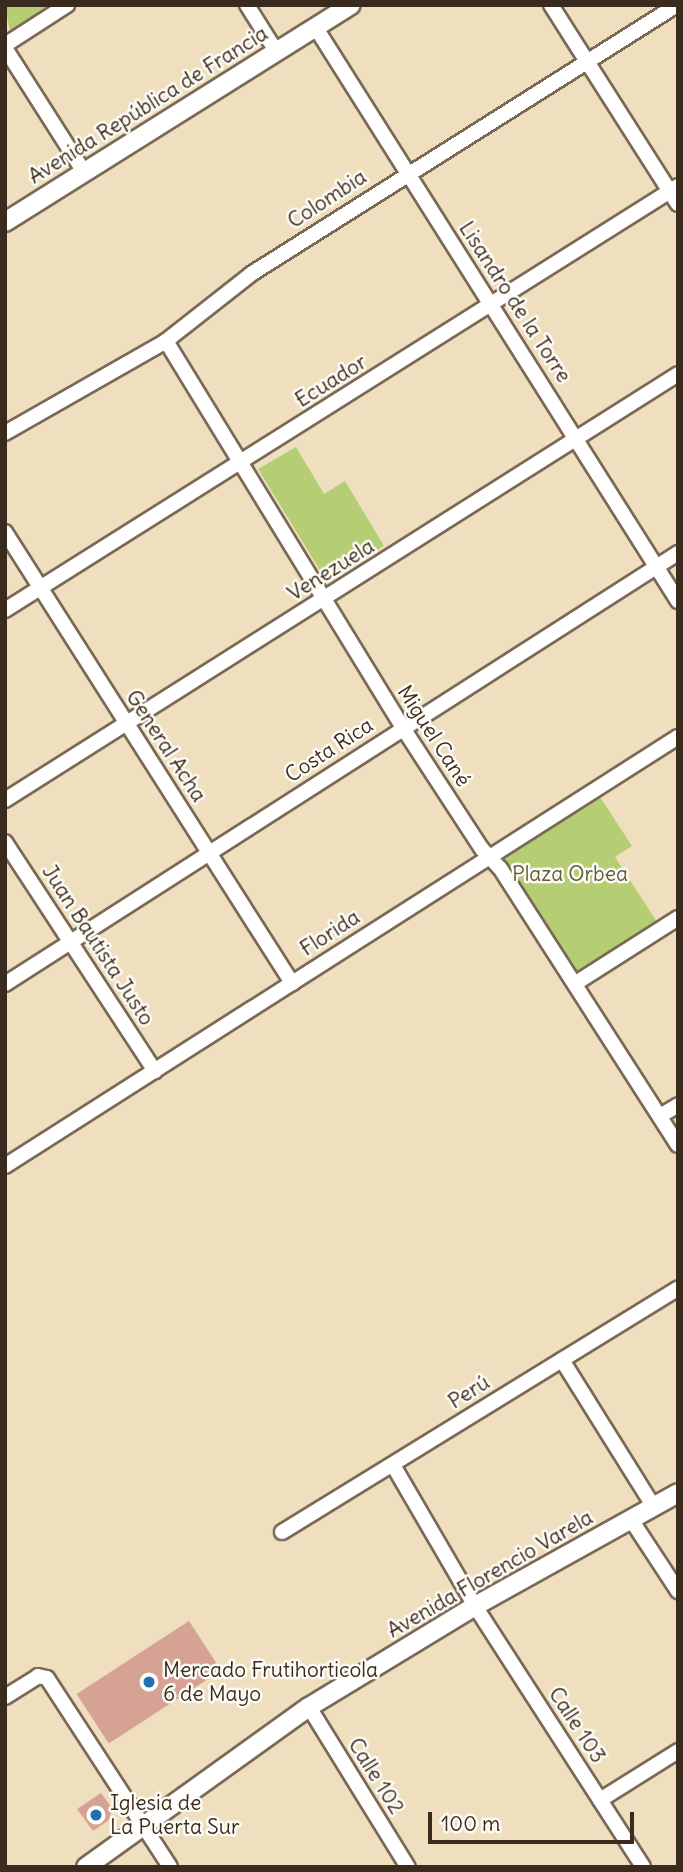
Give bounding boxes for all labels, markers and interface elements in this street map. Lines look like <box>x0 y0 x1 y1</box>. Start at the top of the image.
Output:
street label: Avenida República de Francia <box>24 21 272 189</box>
street label: Colombia <box>283 164 371 234</box>
street label: Lisandro de la Torre <box>454 217 576 387</box>
street label: Ecuador <box>291 349 371 413</box>
street label: Venezuela <box>283 534 379 606</box>
street label: Miguel Cané <box>392 681 476 791</box>
street label: General Acha <box>121 685 211 807</box>
street label: Costa Rica <box>280 712 378 788</box>
street label: Juan Bautista Justo <box>37 860 159 1030</box>
park label: Plaza Orbea <box>512 861 628 887</box>
street label: Florida <box>295 904 365 962</box>
street label: Perú <box>444 1370 494 1414</box>
street label: Avenida Florencio Varela <box>383 1505 597 1643</box>
place label: Mercado Frutihorticola 6 de Mayo <box>163 1657 378 1707</box>
marker: Mercado Frutihorticola 6 de Mayo <box>141 1674 157 1690</box>
street label: Calle 103 <box>543 1682 611 1768</box>
street label: Calle 102 <box>343 1733 409 1819</box>
place label: Iglesia de La Puerta Sur <box>110 1790 240 1840</box>
scale bar <box>431 1798 638 1842</box>
marker: Iglesia de La Puerta Sur <box>88 1807 104 1823</box>
text: 100 m <box>441 1810 500 1837</box>

